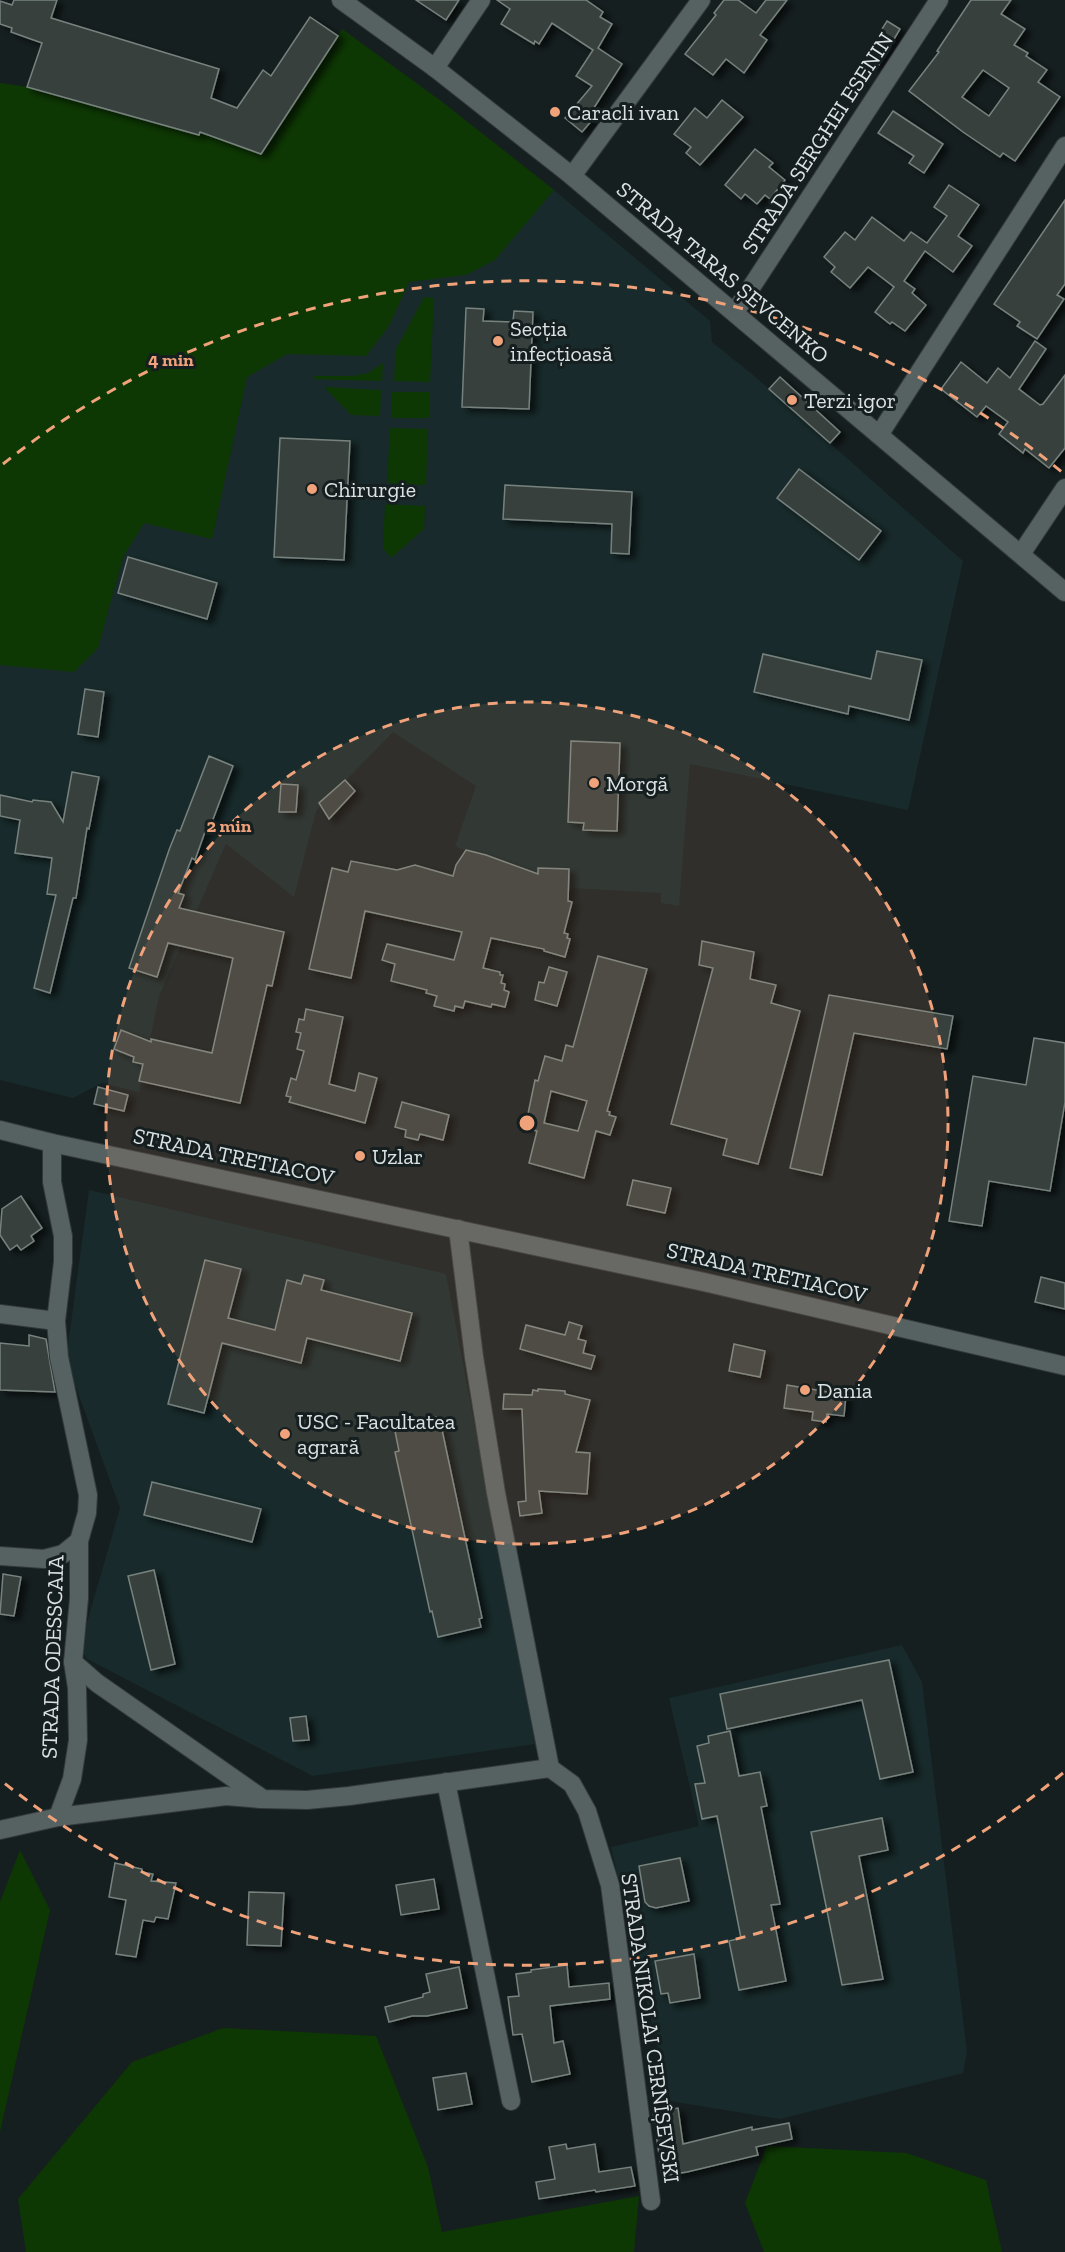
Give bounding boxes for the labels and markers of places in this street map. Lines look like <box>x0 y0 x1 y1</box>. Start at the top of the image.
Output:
place label: Caracli ivan <box>567 99 680 126</box>
marker: Caracli ivan <box>548 105 562 119</box>
place label: Secția infecțioasă <box>510 315 613 367</box>
marker: Secția infecțioasă <box>491 334 505 348</box>
place label: Terzi igor <box>804 387 896 414</box>
marker: Terzi igor <box>785 393 799 407</box>
place label: Chirurgie <box>324 476 416 503</box>
marker: Chirurgie <box>305 482 319 496</box>
place label: Morgă <box>606 770 668 797</box>
marker: Morgă <box>587 776 601 790</box>
centre of rings <box>517 1113 537 1133</box>
place label: Uzlar <box>372 1143 423 1170</box>
marker: Uzlar <box>353 1149 367 1163</box>
place label: Dania <box>817 1377 873 1404</box>
marker: Dania <box>798 1383 812 1397</box>
place label: USC - Facultatea agrară <box>297 1408 456 1460</box>
marker: USC - Facultatea agrară <box>278 1427 292 1441</box>

